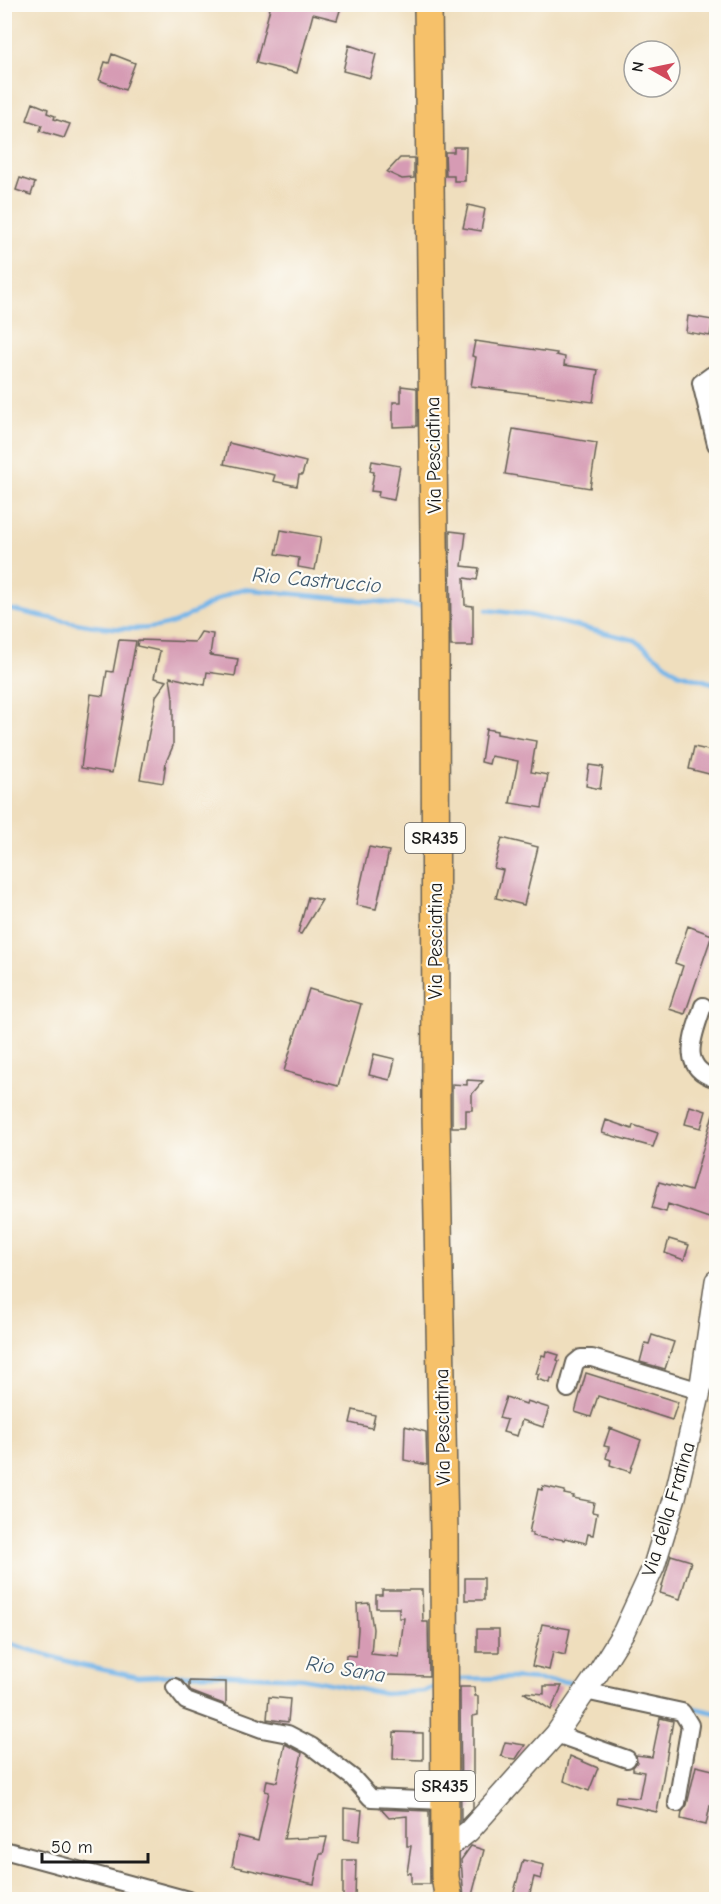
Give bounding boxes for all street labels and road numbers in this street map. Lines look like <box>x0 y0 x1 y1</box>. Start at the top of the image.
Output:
street label: Via Pesciatina <box>421 396 446 514</box>
road number: SR435 <box>405 823 465 853</box>
street label: Via Pesciatina <box>424 882 447 1000</box>
street label: Via Pesciatina <box>430 1368 455 1486</box>
street label: Via della Fratina <box>637 1439 700 1579</box>
road number: SR435 <box>415 1771 475 1801</box>

